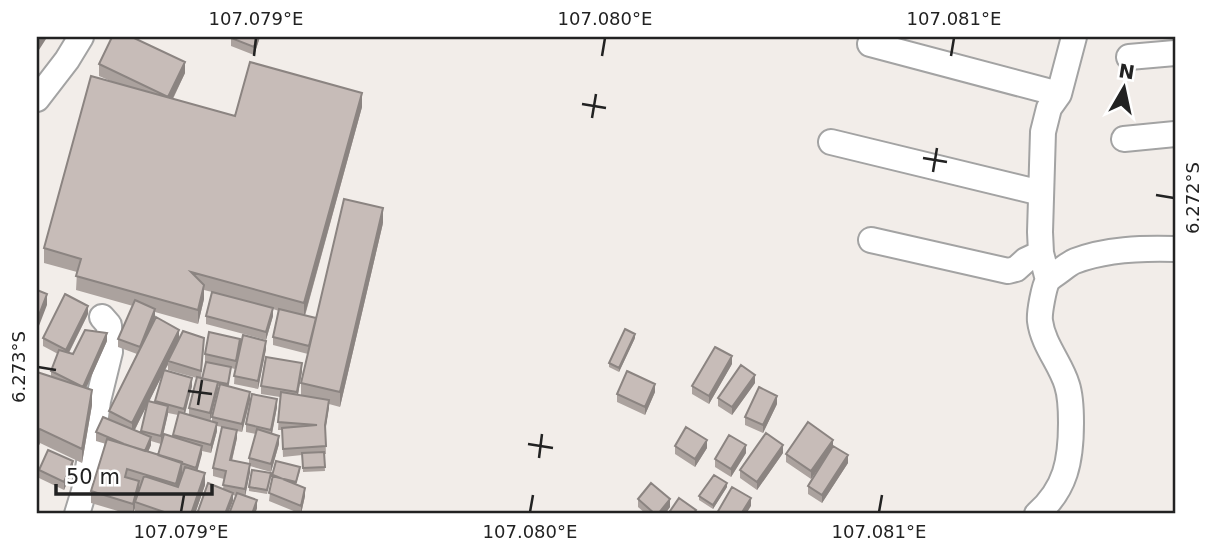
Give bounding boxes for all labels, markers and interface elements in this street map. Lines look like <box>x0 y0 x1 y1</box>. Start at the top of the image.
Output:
text: 107.079°E <box>209 8 303 29</box>
text: 107.080°E <box>558 8 652 29</box>
text: 107.081°E <box>907 8 1001 29</box>
north arrow <box>1090 52 1160 122</box>
text: N <box>1117 59 1136 83</box>
text: 6.272°S <box>1182 162 1203 234</box>
text: 6.273°S <box>8 331 29 403</box>
scale bar <box>56 453 212 497</box>
text: 50 m <box>66 465 120 489</box>
text: 107.079°E <box>134 521 228 542</box>
text: 107.080°E <box>483 521 577 542</box>
text: 107.081°E <box>832 521 926 542</box>

